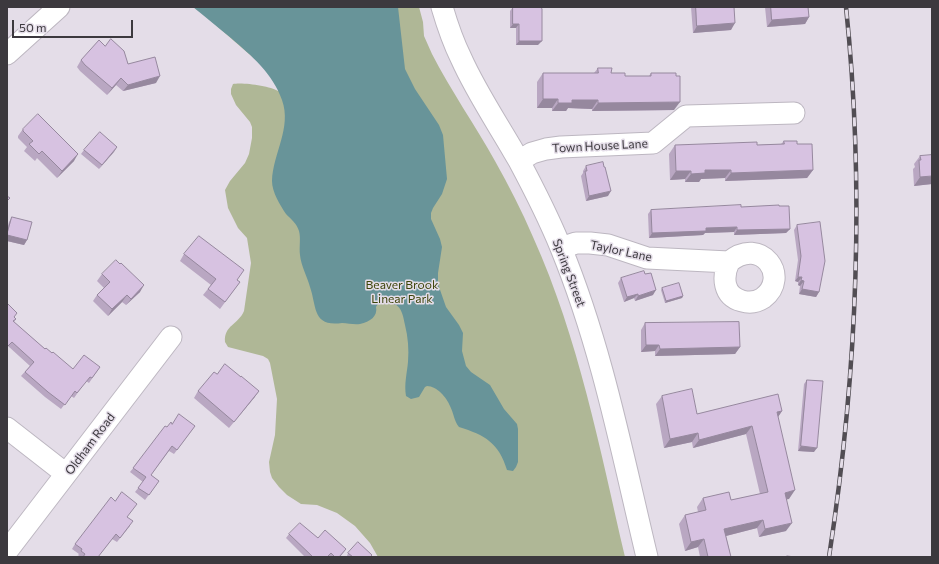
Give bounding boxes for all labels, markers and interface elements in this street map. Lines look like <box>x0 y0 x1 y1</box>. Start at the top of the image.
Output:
scale bar <box>14 12 135 38</box>
text: 50 m <box>19 20 47 34</box>
street label: Town House Lane <box>552 136 648 156</box>
street label: Spring Street <box>549 237 589 309</box>
street label: Taylor Lane <box>589 237 653 265</box>
park label: Beaver Brook Linear Park <box>366 278 438 306</box>
street label: Oldham Road <box>62 410 118 478</box>

